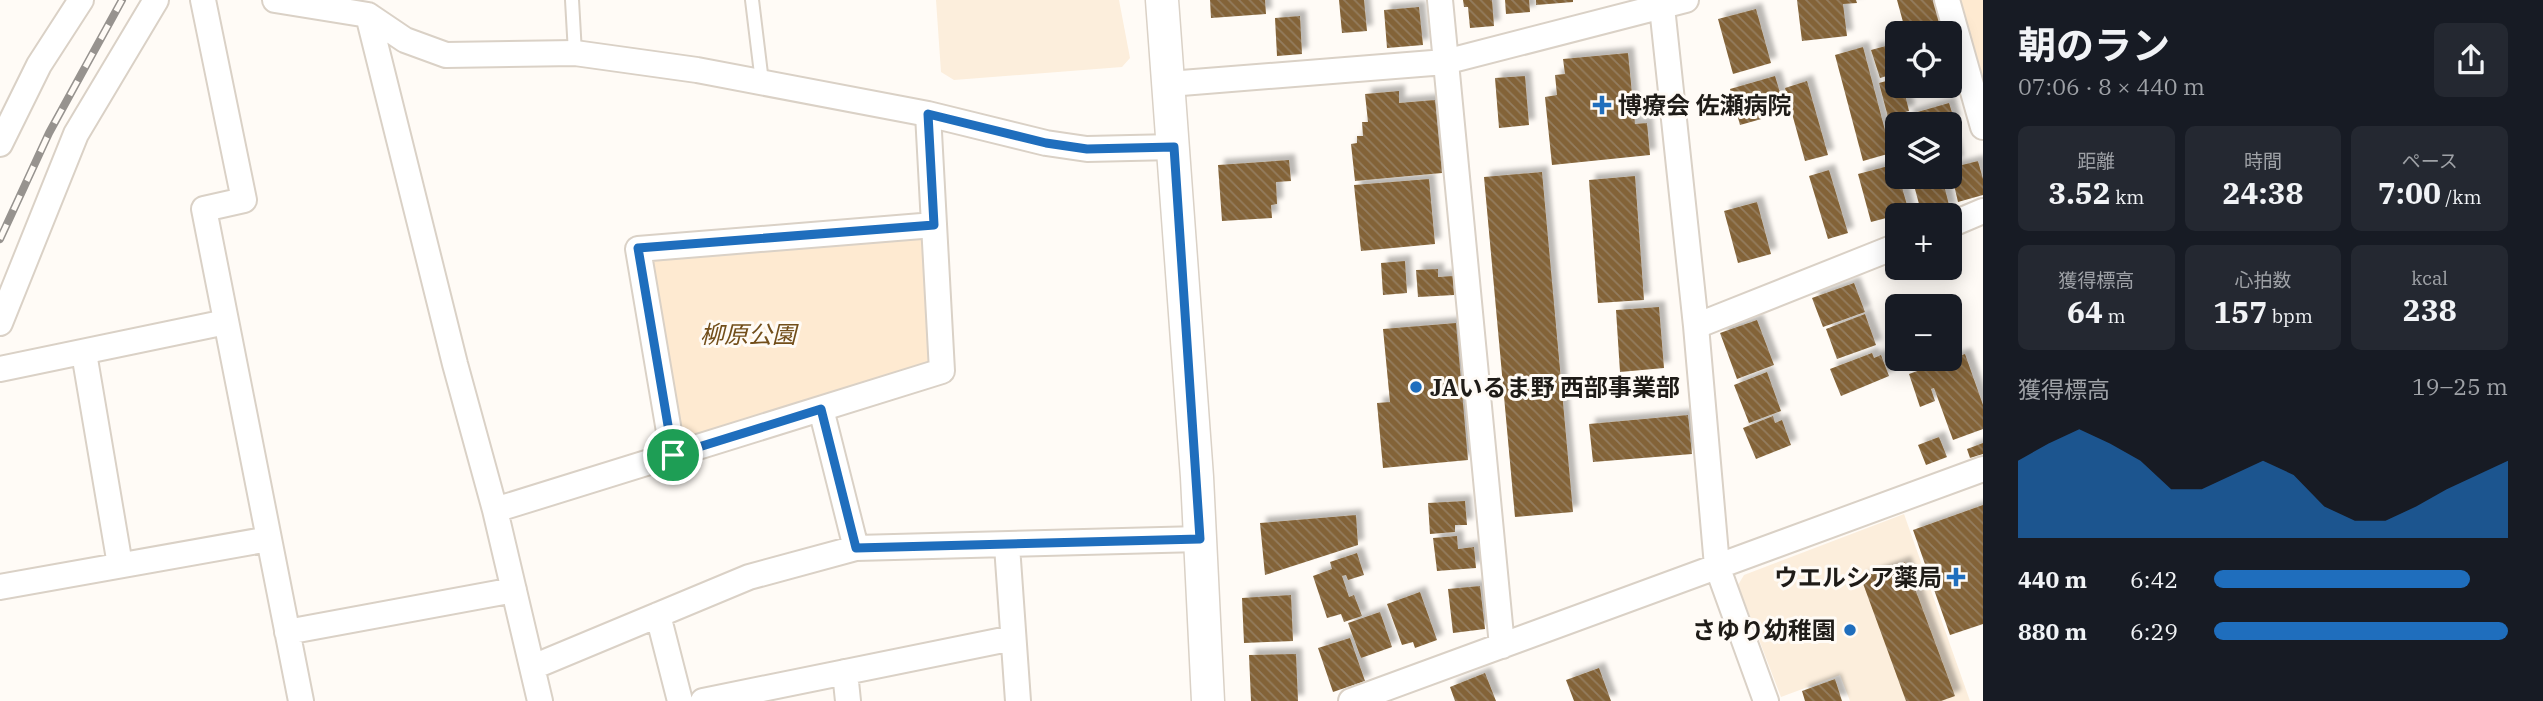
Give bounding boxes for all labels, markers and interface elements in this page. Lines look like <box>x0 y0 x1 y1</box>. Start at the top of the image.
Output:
text: 朝のラン <box>2018 20 2170 69</box>
map controls <box>1885 21 1962 371</box>
button: locate <box>1885 21 1962 98</box>
button: share <box>2434 23 2508 97</box>
text: 07:06 · 8 × 440 m <box>2018 71 2205 101</box>
place label: 博療会 佐瀬病院 <box>1618 89 1792 121</box>
marker: 博療会 佐瀬病院 <box>1592 95 1612 115</box>
button: layers <box>1885 112 1962 189</box>
text: 距離 <box>2077 149 2115 173</box>
text: 時間 <box>2244 149 2282 173</box>
text: ペース <box>2402 149 2458 173</box>
text: 3.52 <box>2048 173 2111 212</box>
text: 24:38 <box>2222 173 2304 212</box>
text: 7:00 <box>2378 173 2441 212</box>
text: km <box>2111 185 2144 209</box>
text: /km <box>2441 185 2482 209</box>
button: + <box>1885 203 1962 280</box>
text: kcal <box>2411 266 2448 290</box>
text: 獲得標高 <box>2058 268 2134 292</box>
text: 心拍数 <box>2234 268 2292 292</box>
text: 238 <box>2403 290 2457 329</box>
text: 64 <box>2067 292 2103 331</box>
text: 157 <box>2213 292 2267 331</box>
button: − <box>1885 294 1962 371</box>
text: m <box>2103 304 2126 328</box>
text: bpm <box>2267 304 2313 328</box>
park label: 柳原公園 <box>700 318 799 350</box>
place label: JAいるま野 西部事業部 <box>1430 371 1680 403</box>
text: 19–25 m <box>2412 371 2508 401</box>
text: 獲得標高 <box>2018 374 2110 404</box>
marker: JAいるま野 西部事業部 <box>1408 379 1424 395</box>
pin <box>643 425 703 485</box>
icon: arrive <box>654 436 692 474</box>
place label: ウエルシア薬局 <box>1774 561 1942 593</box>
text: 440 m <box>2018 564 2087 594</box>
text: 6:42 <box>2130 564 2178 594</box>
marker: ウエルシア薬局 <box>1948 569 1964 585</box>
place label: さゆり幼稚園 <box>1692 614 1836 646</box>
text: 880 m <box>2018 616 2087 646</box>
text: 6:29 <box>2130 616 2178 646</box>
marker: さゆり幼稚園 <box>1842 622 1858 638</box>

